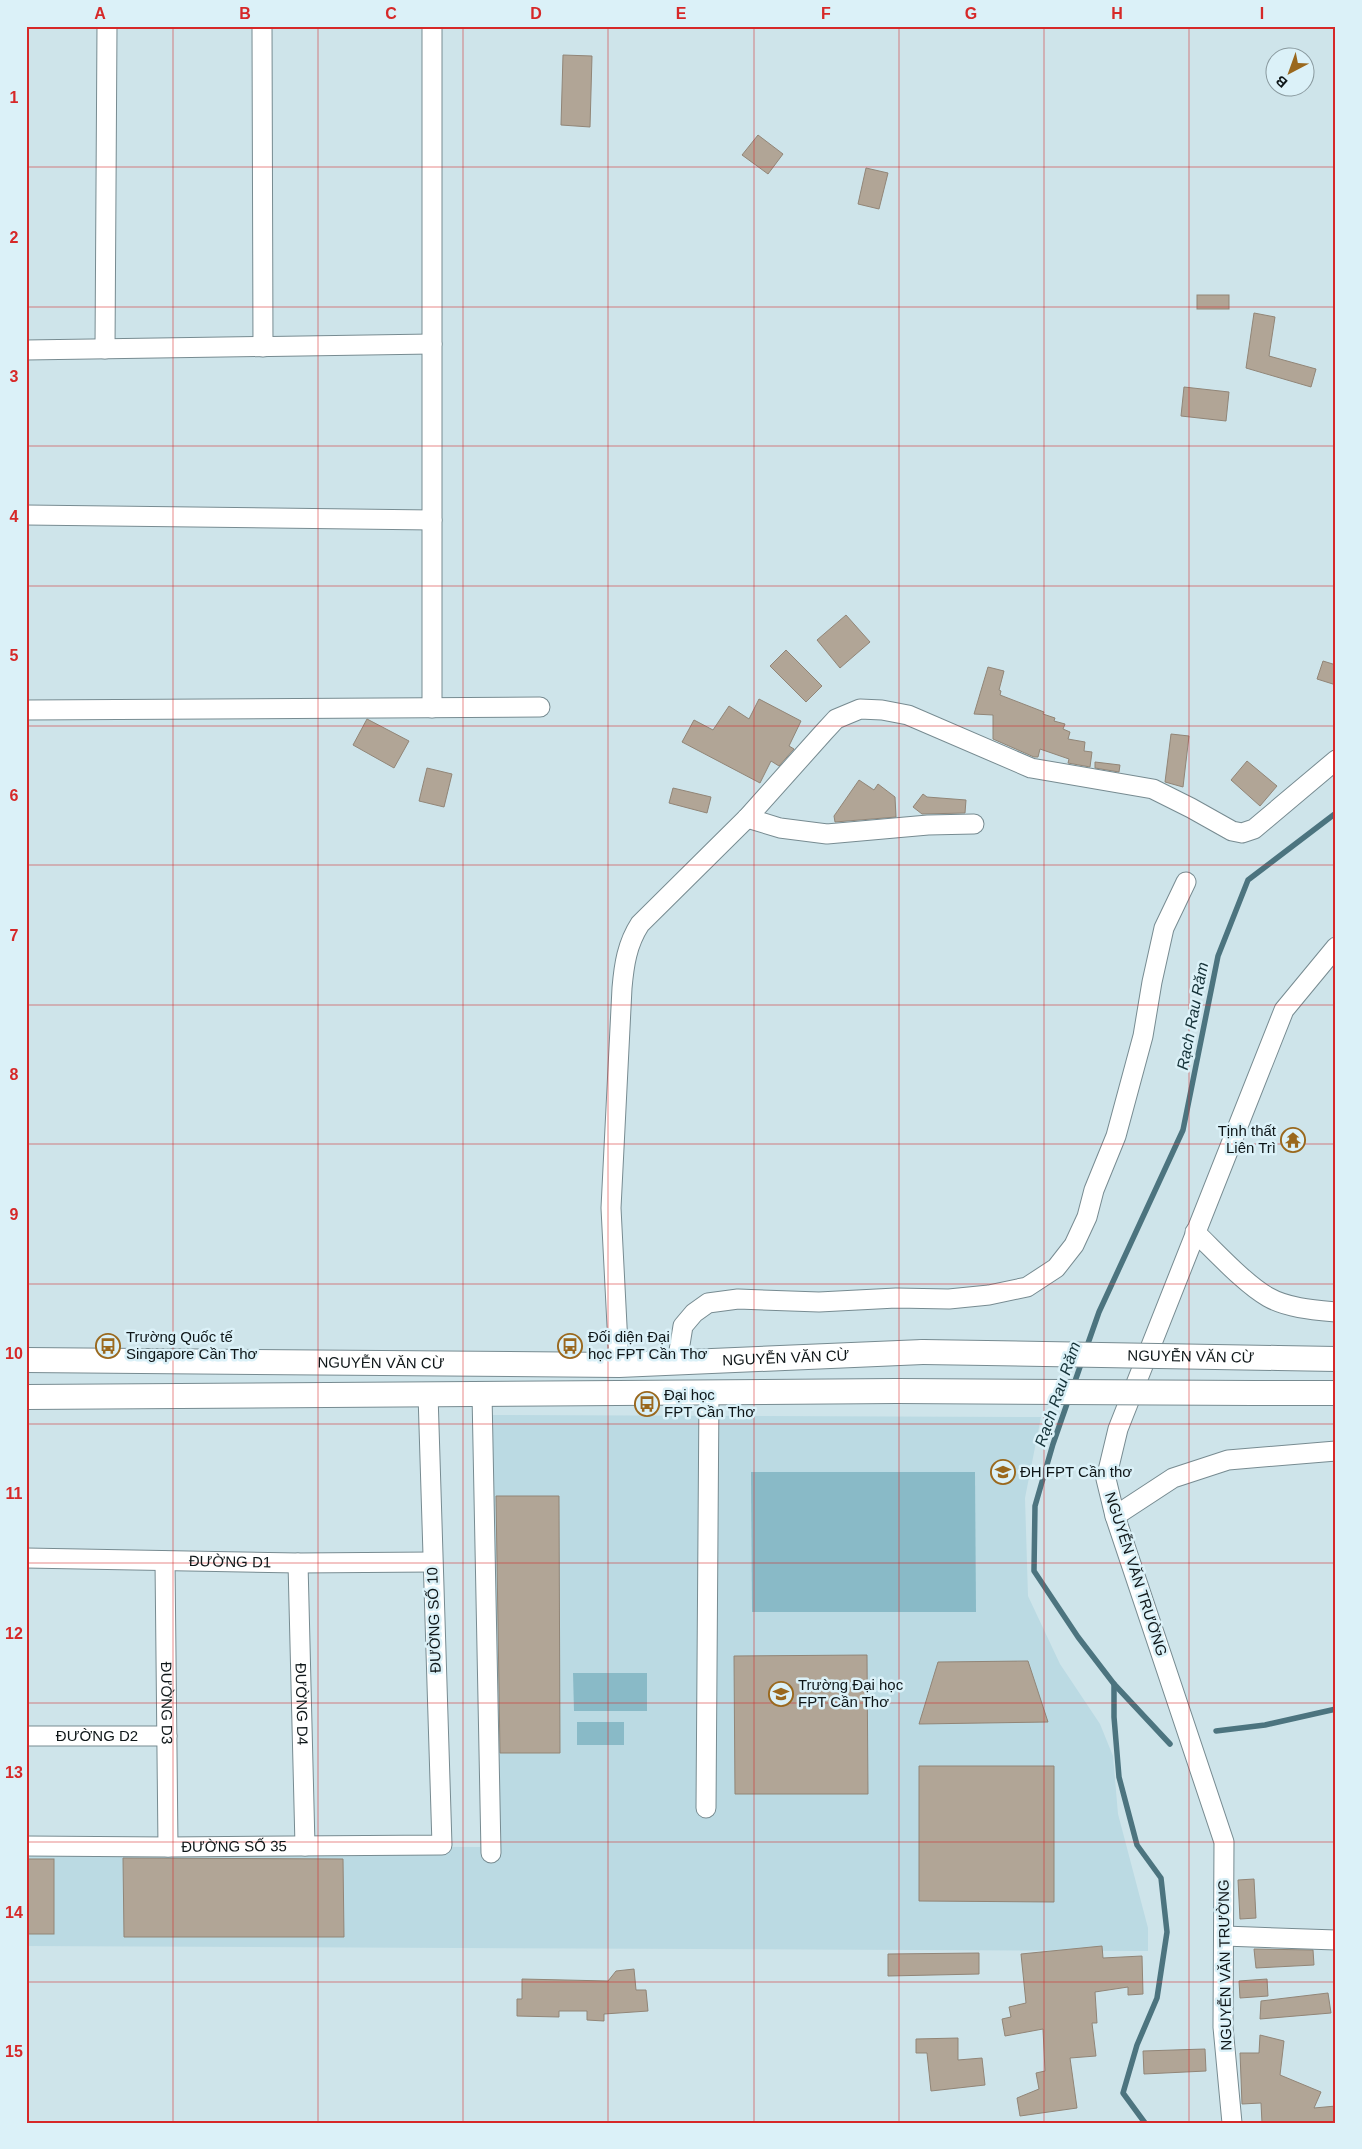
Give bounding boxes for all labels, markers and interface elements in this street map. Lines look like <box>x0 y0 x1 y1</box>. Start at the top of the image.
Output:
text: A <box>94 5 106 22</box>
text: B <box>239 5 251 22</box>
text: C <box>385 5 397 22</box>
text: D <box>530 5 542 22</box>
text: E <box>676 5 687 22</box>
text: F <box>821 5 831 22</box>
text: G <box>965 5 977 22</box>
text: H <box>1111 5 1123 22</box>
text: I <box>1260 5 1264 22</box>
north arrow <box>1264 48 1314 98</box>
text: B <box>1272 72 1291 91</box>
text: 1 <box>10 89 19 106</box>
text: 2 <box>10 229 19 246</box>
text: 3 <box>10 368 19 385</box>
text: 4 <box>10 508 19 525</box>
text: 5 <box>10 647 19 664</box>
text: 6 <box>10 787 19 804</box>
text: 7 <box>10 927 19 944</box>
water label: Rạch Rau Răm <box>1174 961 1211 1071</box>
text: 8 <box>10 1066 19 1083</box>
place label: Tịnh thất Liên Trì <box>1218 1122 1277 1156</box>
temple icon: Tịnh thất Liên Trì <box>1280 1127 1306 1153</box>
text: 9 <box>10 1206 19 1223</box>
place label: Trường Quốc tế Singapore Cần Thơ <box>126 1328 257 1362</box>
place label: Đối diện Đại học FPT Cần Thơ <box>588 1328 707 1362</box>
bus stop icon: Trường Quốc tế Singapore Cần Thơ <box>95 1333 121 1359</box>
bus stop icon: Đối diện Đại học FPT Cần Thơ <box>557 1333 583 1359</box>
water label: Rạch Rau Răm <box>1032 1340 1083 1449</box>
text: 10 <box>5 1345 23 1362</box>
street label: NGUYỄN VĂN CỪ <box>722 1346 850 1369</box>
street label: NGUYỄN VĂN CỪ <box>1127 1346 1255 1366</box>
street label: NGUYỄN VĂN CỪ <box>317 1353 445 1372</box>
place label: Đại học FPT Cần Thơ <box>664 1386 755 1420</box>
bus stop icon: Đại học FPT Cần Thơ <box>634 1391 660 1417</box>
school or university icon: ĐH FPT Cần thơ <box>990 1459 1016 1485</box>
place label: ĐH FPT Cần thơ <box>1020 1463 1132 1480</box>
text: 11 <box>6 1485 23 1502</box>
street label: NGUYỄN VĂN TRƯỜNG <box>1102 1490 1171 1658</box>
street label: ĐƯỜNG D1 <box>189 1552 271 1571</box>
street label: ĐƯỜNG SỐ 10 <box>423 1567 444 1673</box>
text: 12 <box>5 1625 23 1642</box>
street label: ĐƯỜNG D3 <box>158 1662 176 1744</box>
street label: ĐƯỜNG D4 <box>292 1663 312 1745</box>
place label: Trường Đại học FPT Cần Thơ <box>798 1676 904 1710</box>
school or university icon: Trường Đại học FPT Cần Thơ <box>768 1681 794 1707</box>
street label: ĐƯỜNG D2 <box>56 1727 138 1744</box>
text: 13 <box>5 1764 23 1781</box>
street label: ĐƯỜNG SỐ 35 <box>181 1837 287 1855</box>
street label: NGUYỄN VĂN TRƯỜNG <box>1215 1879 1234 2051</box>
text: 14 <box>5 1904 23 1921</box>
text: 15 <box>5 2043 23 2060</box>

